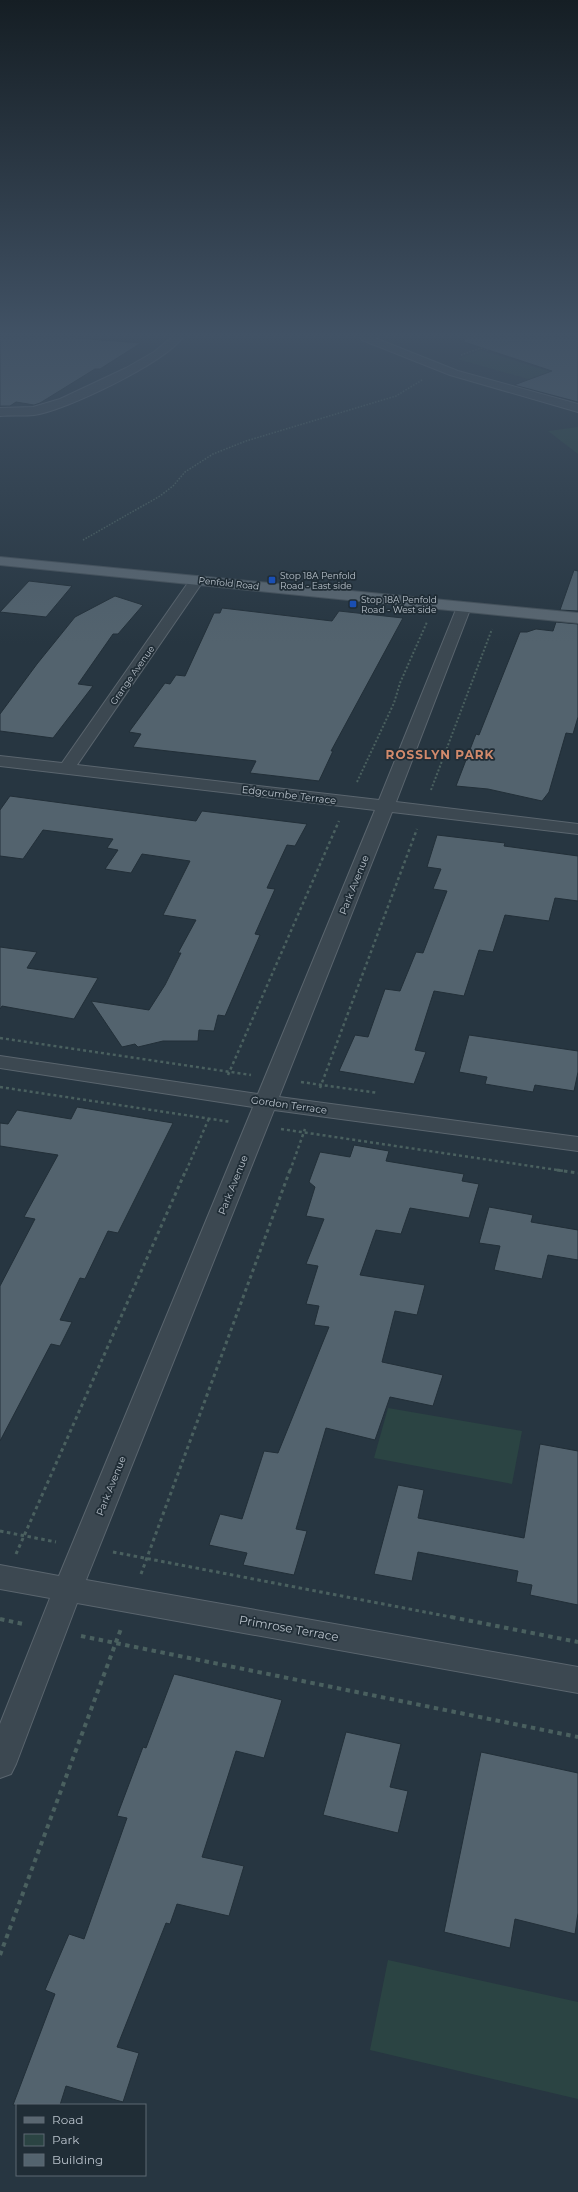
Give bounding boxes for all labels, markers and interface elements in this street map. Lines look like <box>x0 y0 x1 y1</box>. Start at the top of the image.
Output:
place label: Stop 18A Penfold Road - East side <box>280 570 356 591</box>
street label: Penfold Road <box>198 574 260 592</box>
marker: Stop 18A Penfold Road - East side <box>267 575 277 585</box>
place label: Stop 18A Penfold Road - West side <box>361 594 437 615</box>
marker: Stop 18A Penfold Road - West side <box>348 599 358 609</box>
street label: Grange Avenue <box>108 643 157 707</box>
district label: ROSSLYN PARK <box>386 747 495 762</box>
street label: Edgcumbe Terrace <box>241 783 337 807</box>
street label: Park Avenue <box>336 853 372 917</box>
street label: Gordon Terrace <box>250 1093 328 1117</box>
street label: Park Avenue <box>215 1153 251 1217</box>
street label: Park Avenue <box>93 1454 129 1518</box>
street label: Primrose Terrace <box>238 1612 340 1644</box>
legend <box>16 2104 146 2176</box>
text: Road <box>52 2112 83 2127</box>
text: Park <box>52 2132 80 2147</box>
text: Building <box>52 2152 103 2167</box>

